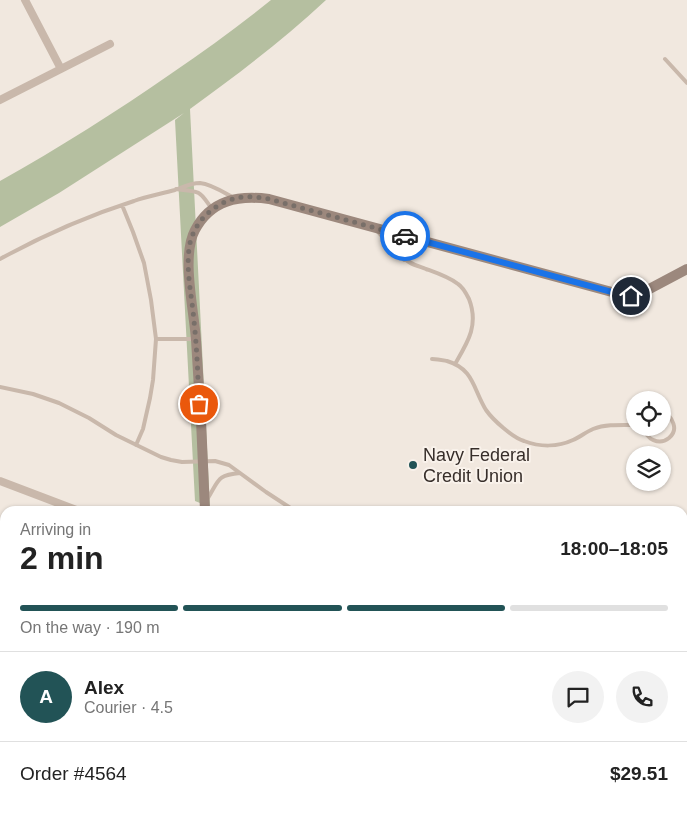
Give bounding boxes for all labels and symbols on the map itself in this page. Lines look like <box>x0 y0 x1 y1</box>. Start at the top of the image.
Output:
courier <box>380 211 430 261</box>
pin <box>610 275 652 317</box>
pin <box>178 383 220 425</box>
place label: Navy Federal Credit Union <box>423 445 530 486</box>
marker: Navy Federal Credit Union <box>407 459 419 471</box>

